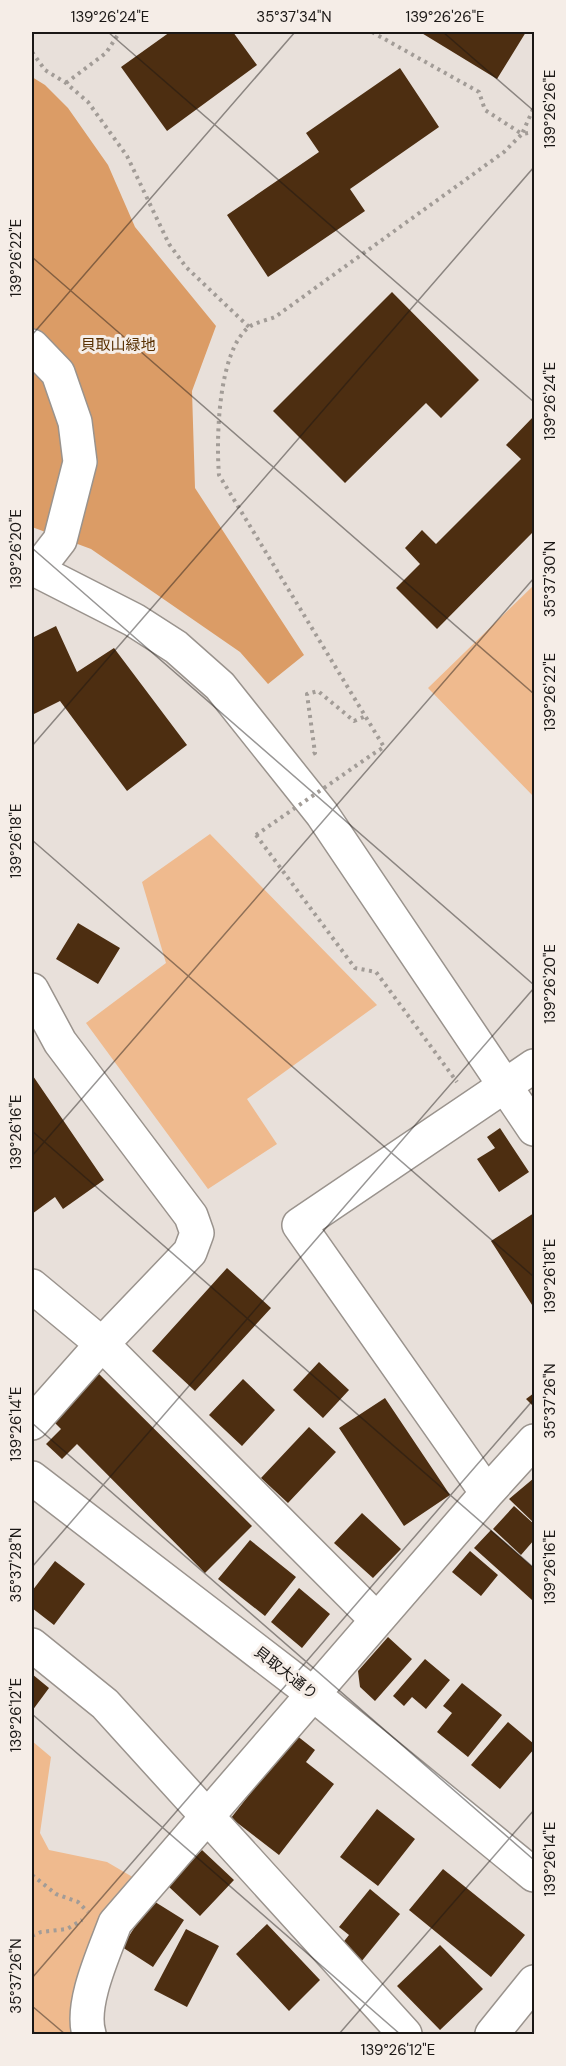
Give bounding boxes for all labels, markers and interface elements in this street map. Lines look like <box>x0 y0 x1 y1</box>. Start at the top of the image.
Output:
text: 139°26'24"E <box>71 7 149 27</box>
text: 35°37'34"N <box>256 7 332 27</box>
text: 139°26'26"E <box>405 7 485 27</box>
text: 139°26'26"E <box>540 69 560 149</box>
text: 139°26'22"E <box>6 219 26 297</box>
park label: 貝取山緑地 <box>80 335 156 355</box>
text: 139°26'24"E <box>540 362 560 440</box>
text: 139°26'20"E <box>6 509 26 589</box>
text: 35°37'30"N <box>540 541 560 617</box>
text: 139°26'22"E <box>540 653 560 731</box>
text: 139°26'18"E <box>6 804 26 878</box>
text: 139°26'20"E <box>540 944 560 1024</box>
text: 139°26'16"E <box>6 1094 26 1170</box>
text: 139°26'18"E <box>540 1239 560 1313</box>
text: 35°37'26"N <box>540 1363 560 1439</box>
text: 139°26'14"E <box>6 1387 26 1461</box>
text: 35°37'28"N <box>6 1528 26 1602</box>
text: 139°26'16"E <box>540 1529 560 1605</box>
street label: 貝取大通り <box>250 1642 322 1704</box>
text: 139°26'12"E <box>6 1678 26 1752</box>
text: 139°26'14"E <box>540 1822 560 1896</box>
text: 35°37'26"N <box>6 1938 26 2014</box>
text: 139°26'12"E <box>361 2040 435 2060</box>

